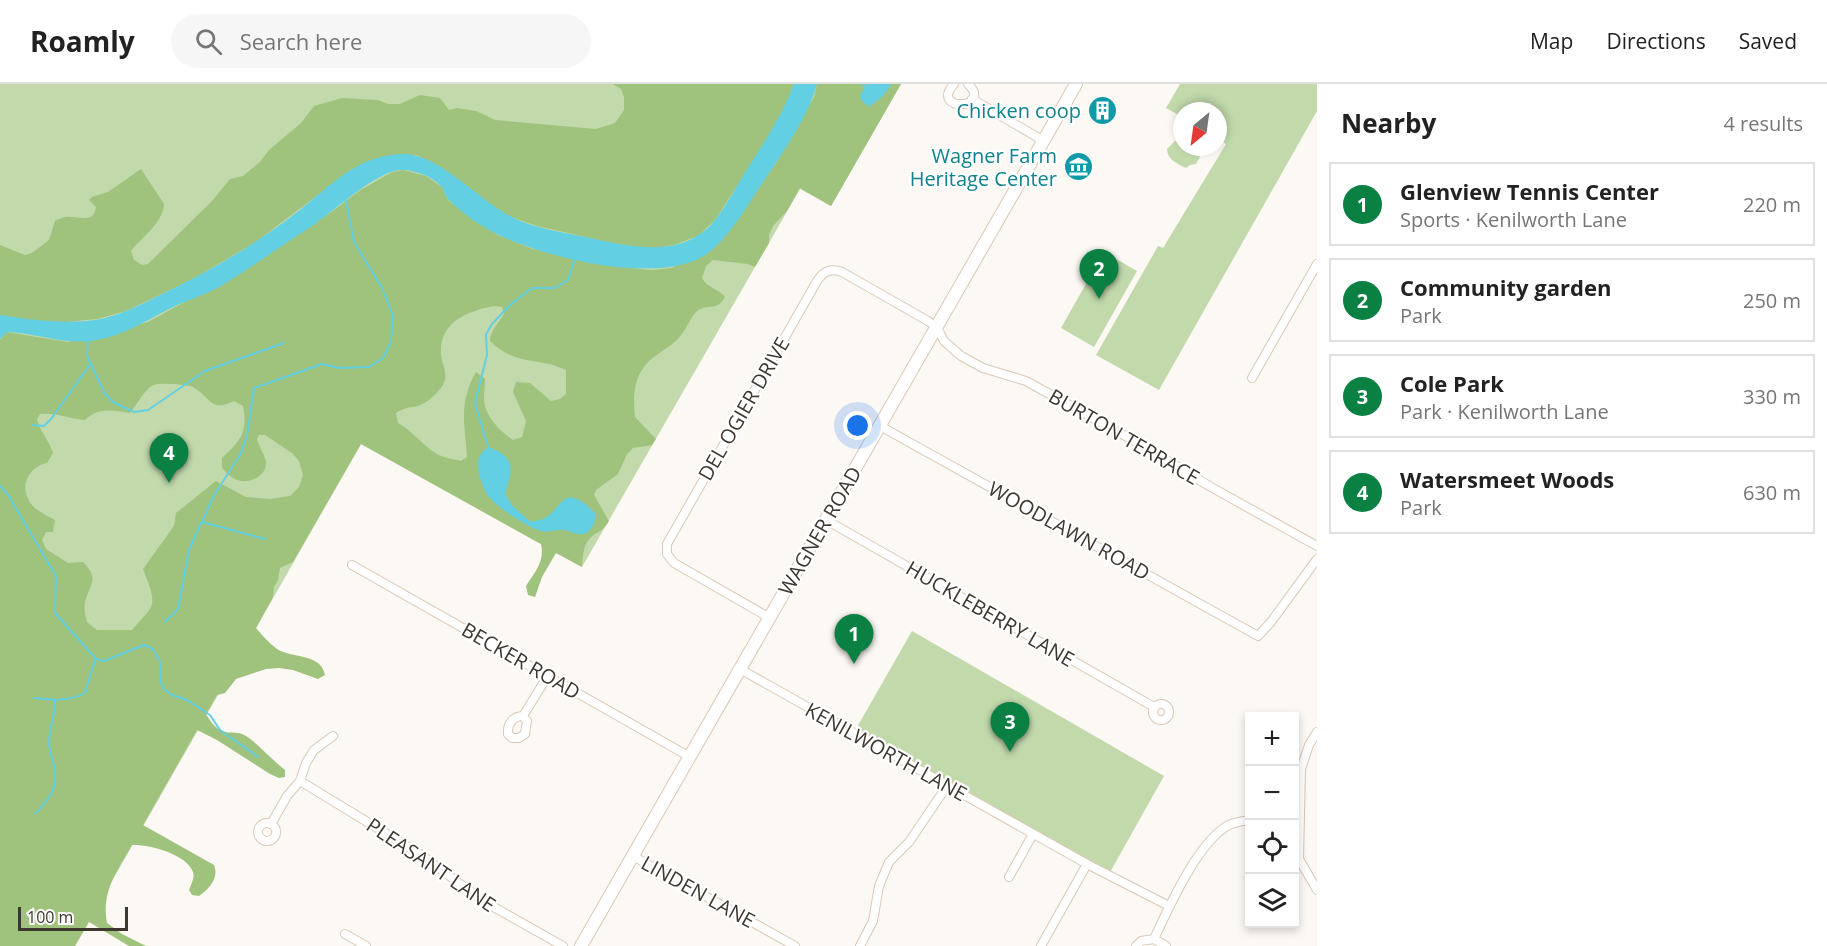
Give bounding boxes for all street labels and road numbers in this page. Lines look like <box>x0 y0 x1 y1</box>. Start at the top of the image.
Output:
street label: DEL OGIER DRIVE <box>692 332 796 485</box>
street label: BURTON TERRACE <box>1044 382 1205 491</box>
street label: WAGNER ROAD <box>772 461 867 600</box>
street label: WOODLAWN ROAD <box>984 475 1155 586</box>
street label: HUCKLEBERRY LANE <box>901 554 1079 673</box>
street label: BECKER ROAD <box>457 616 585 705</box>
street label: KENILWORTH LANE <box>801 696 972 807</box>
street label: PLEASANT LANE <box>361 811 501 918</box>
street label: LINDEN LANE <box>636 849 760 934</box>

